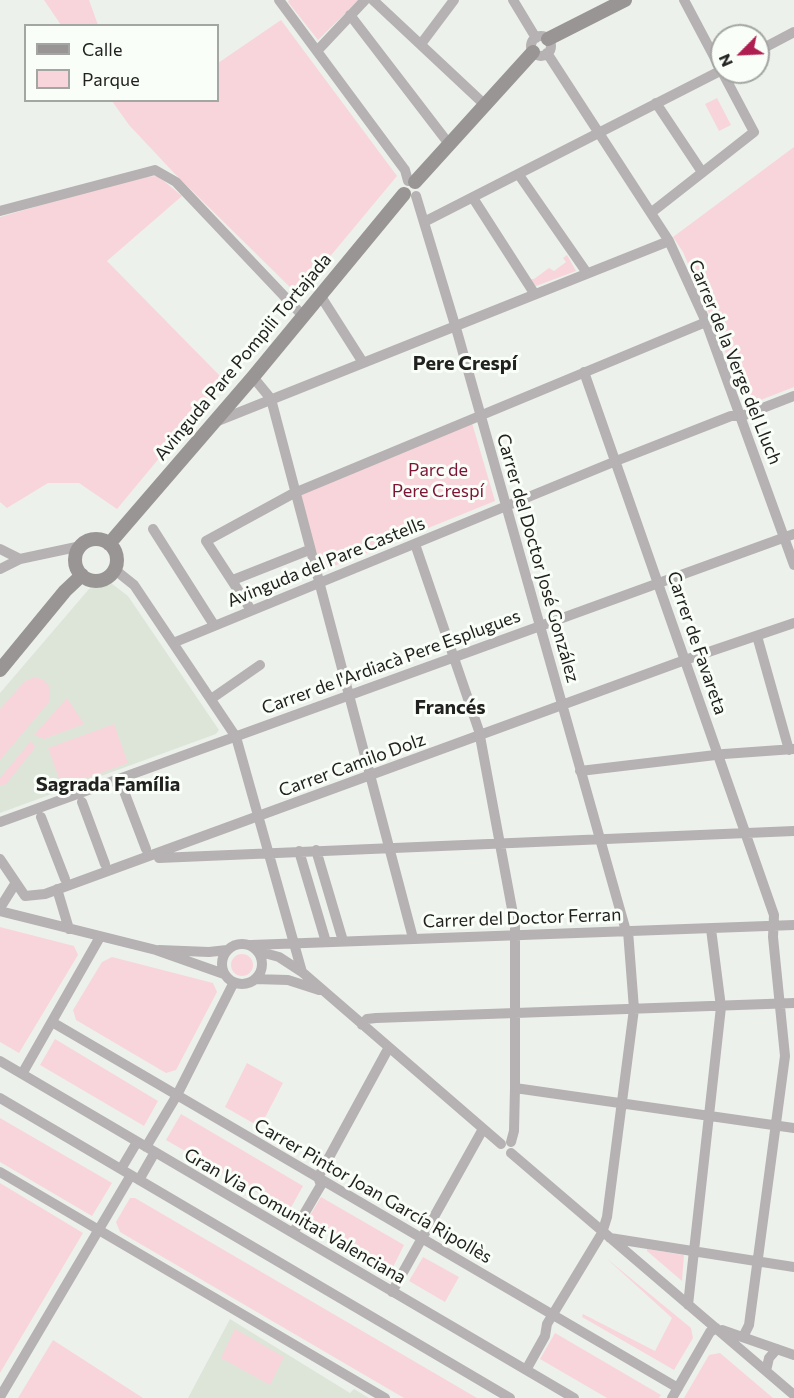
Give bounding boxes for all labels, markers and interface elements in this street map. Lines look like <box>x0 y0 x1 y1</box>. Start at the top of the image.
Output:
legend <box>24 24 219 102</box>
north arrow <box>710 24 770 84</box>
text: Calle <box>82 38 122 60</box>
text: N <box>714 51 736 70</box>
text: Parque <box>82 68 140 90</box>
street label: Avinguda Pare Pompili Tortajada <box>150 249 336 465</box>
street label: Carrer de la Verge del Lluch <box>684 256 786 468</box>
district label: Pere Crespí <box>413 351 517 375</box>
street label: Carrer del Doctor José González <box>492 431 584 685</box>
park label: Parc de Pere Crespí <box>392 459 484 502</box>
street label: Avinguda del Pare Castells <box>224 512 428 612</box>
street label: Carrer de Favareta <box>662 569 732 717</box>
street label: Carrer de l'Ardiacà Pere Esplugues <box>259 605 523 719</box>
district label: Francés <box>414 695 486 719</box>
street label: Carrer Camilo Dolz <box>276 728 428 802</box>
district label: Sagrada Família <box>36 772 180 796</box>
street label: Carrer del Doctor Ferran <box>422 904 622 932</box>
street label: Carrer Pintor Joan García Ripollès <box>250 1114 496 1268</box>
street label: Gran Via Comunitat Valenciana <box>180 1144 410 1288</box>

